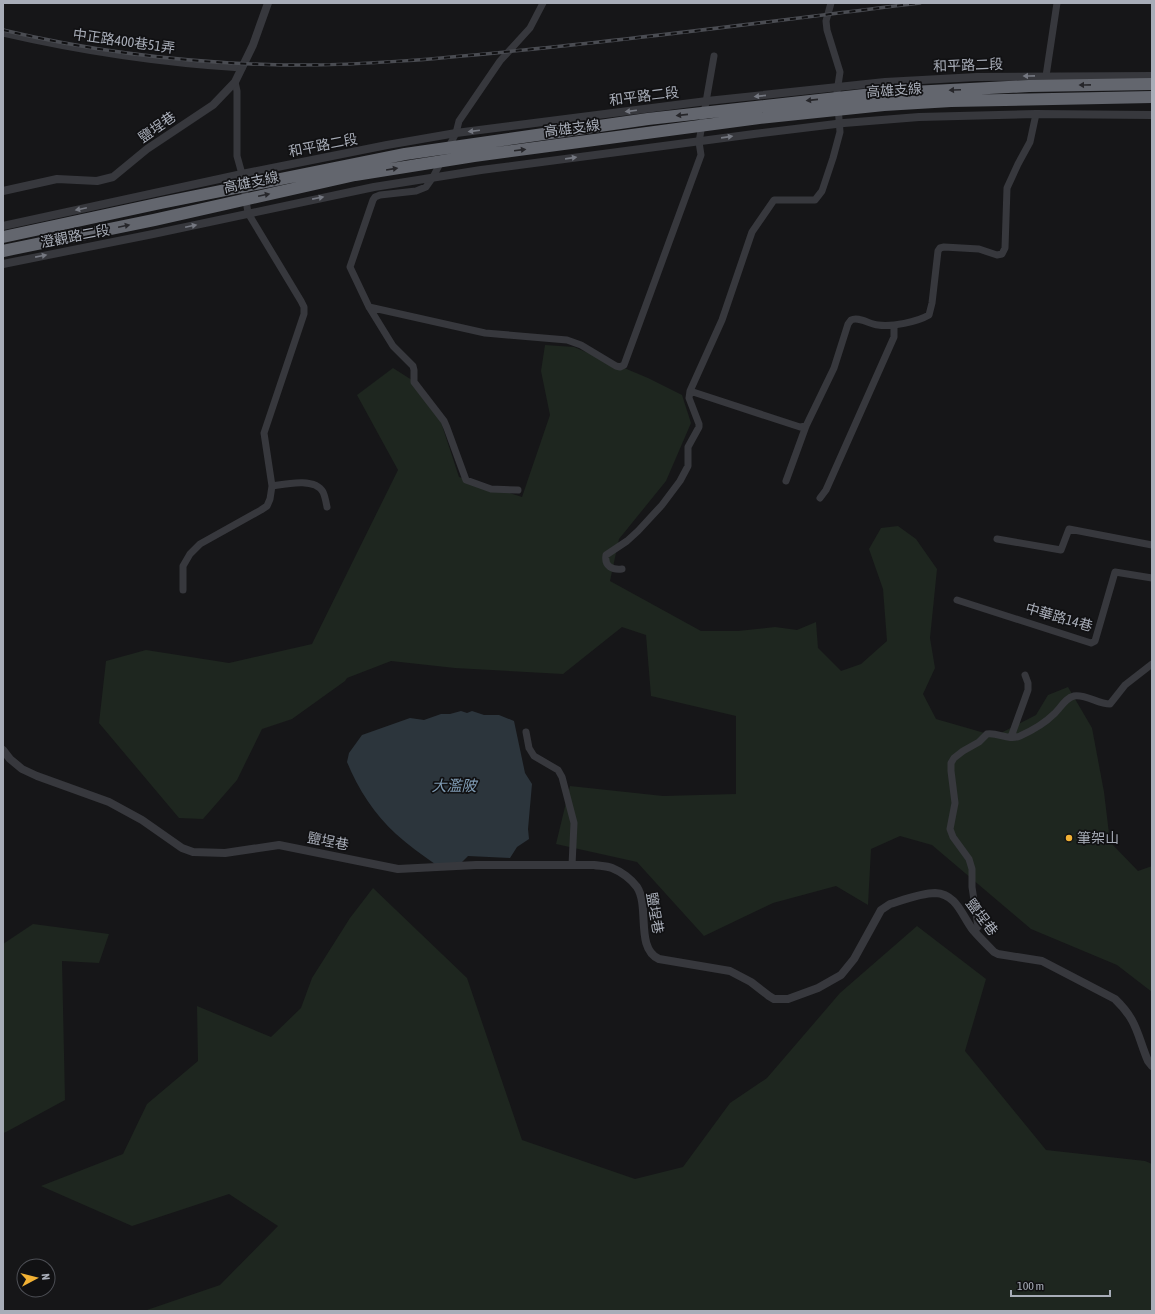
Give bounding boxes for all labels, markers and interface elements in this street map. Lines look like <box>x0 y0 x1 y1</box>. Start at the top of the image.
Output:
street label: 中正路400巷51弄 <box>72 26 176 56</box>
street label: 和平路二段 <box>933 56 1003 74</box>
one-way arrow <box>1022 73 1035 79</box>
street label: 高雄支線 <box>866 80 922 100</box>
one-way arrow <box>1078 82 1091 88</box>
street label: 和平路二段 <box>608 84 680 108</box>
one-way arrow <box>949 86 961 93</box>
one-way arrow <box>754 93 766 99</box>
one-way arrow <box>806 97 818 104</box>
street label: 鹽埕巷 <box>135 108 179 146</box>
one-way arrow <box>625 108 637 114</box>
one-way arrow <box>676 112 688 118</box>
street label: 高雄支線 <box>543 117 601 139</box>
one-way arrow <box>468 128 480 134</box>
street label: 和平路二段 <box>287 130 359 160</box>
one-way arrow <box>721 134 734 140</box>
one-way arrow <box>514 147 526 153</box>
one-way arrow <box>565 155 577 161</box>
one-way arrow <box>385 166 398 172</box>
street label: 高雄支線 <box>222 168 280 196</box>
one-way arrow <box>258 191 270 197</box>
one-way arrow <box>312 195 324 201</box>
one-way arrow <box>74 207 87 213</box>
street label: 澄觀路二段 <box>39 221 111 251</box>
one-way arrow <box>117 222 130 228</box>
one-way arrow <box>185 222 197 228</box>
one-way arrow <box>35 252 47 258</box>
street label: 中華路14巷 <box>1024 600 1094 634</box>
water label: 大濫陂 <box>431 777 478 794</box>
street label: 鹽埕巷 <box>306 829 350 853</box>
place label: 筆架山 <box>1077 830 1119 846</box>
marker: 筆架山 <box>1064 833 1074 843</box>
street label: 鹽埕巷 <box>643 891 667 935</box>
street label: 鹽埕巷 <box>963 895 1001 939</box>
north arrow <box>16 1258 56 1298</box>
scale bar <box>1011 1272 1110 1298</box>
text: N <box>40 1273 52 1281</box>
text: 100 m <box>1017 1279 1044 1293</box>

